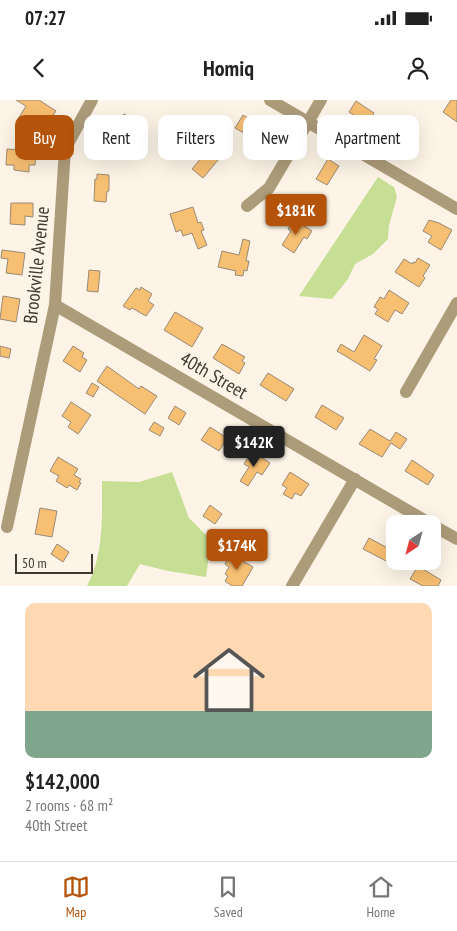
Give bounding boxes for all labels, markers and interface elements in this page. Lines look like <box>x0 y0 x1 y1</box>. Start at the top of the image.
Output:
text: 07:27 <box>25 6 66 30</box>
icon: back <box>25 54 53 82</box>
text: Homiq <box>203 54 254 82</box>
icon: person <box>404 54 432 82</box>
chip: Buy <box>15 115 74 160</box>
chip: Rent <box>84 115 148 160</box>
chip: Filters <box>158 115 233 160</box>
chip: New <box>243 115 307 160</box>
chip: Apartment <box>317 115 419 160</box>
pin: $181K <box>261 194 331 236</box>
text: $181K <box>277 200 315 220</box>
street label: Brookville Avenue <box>18 205 54 325</box>
street label: 40th Street <box>176 346 253 404</box>
pin: $142K <box>219 426 289 468</box>
text: $142K <box>235 432 273 452</box>
north arrow <box>386 515 441 570</box>
map controls <box>386 515 441 570</box>
pin: $174K <box>202 528 272 571</box>
text: $174K <box>218 535 256 555</box>
scale bar <box>15 551 92 574</box>
text: 50 m <box>22 554 47 572</box>
icon: home <box>184 635 274 725</box>
text: $142,000 <box>25 768 100 795</box>
text: 2 rooms · 68 m² <box>25 795 113 815</box>
text: 40th Street <box>25 815 87 835</box>
tab: Map <box>62 873 90 921</box>
tab: Saved <box>214 873 243 921</box>
tab: Home <box>367 873 395 921</box>

